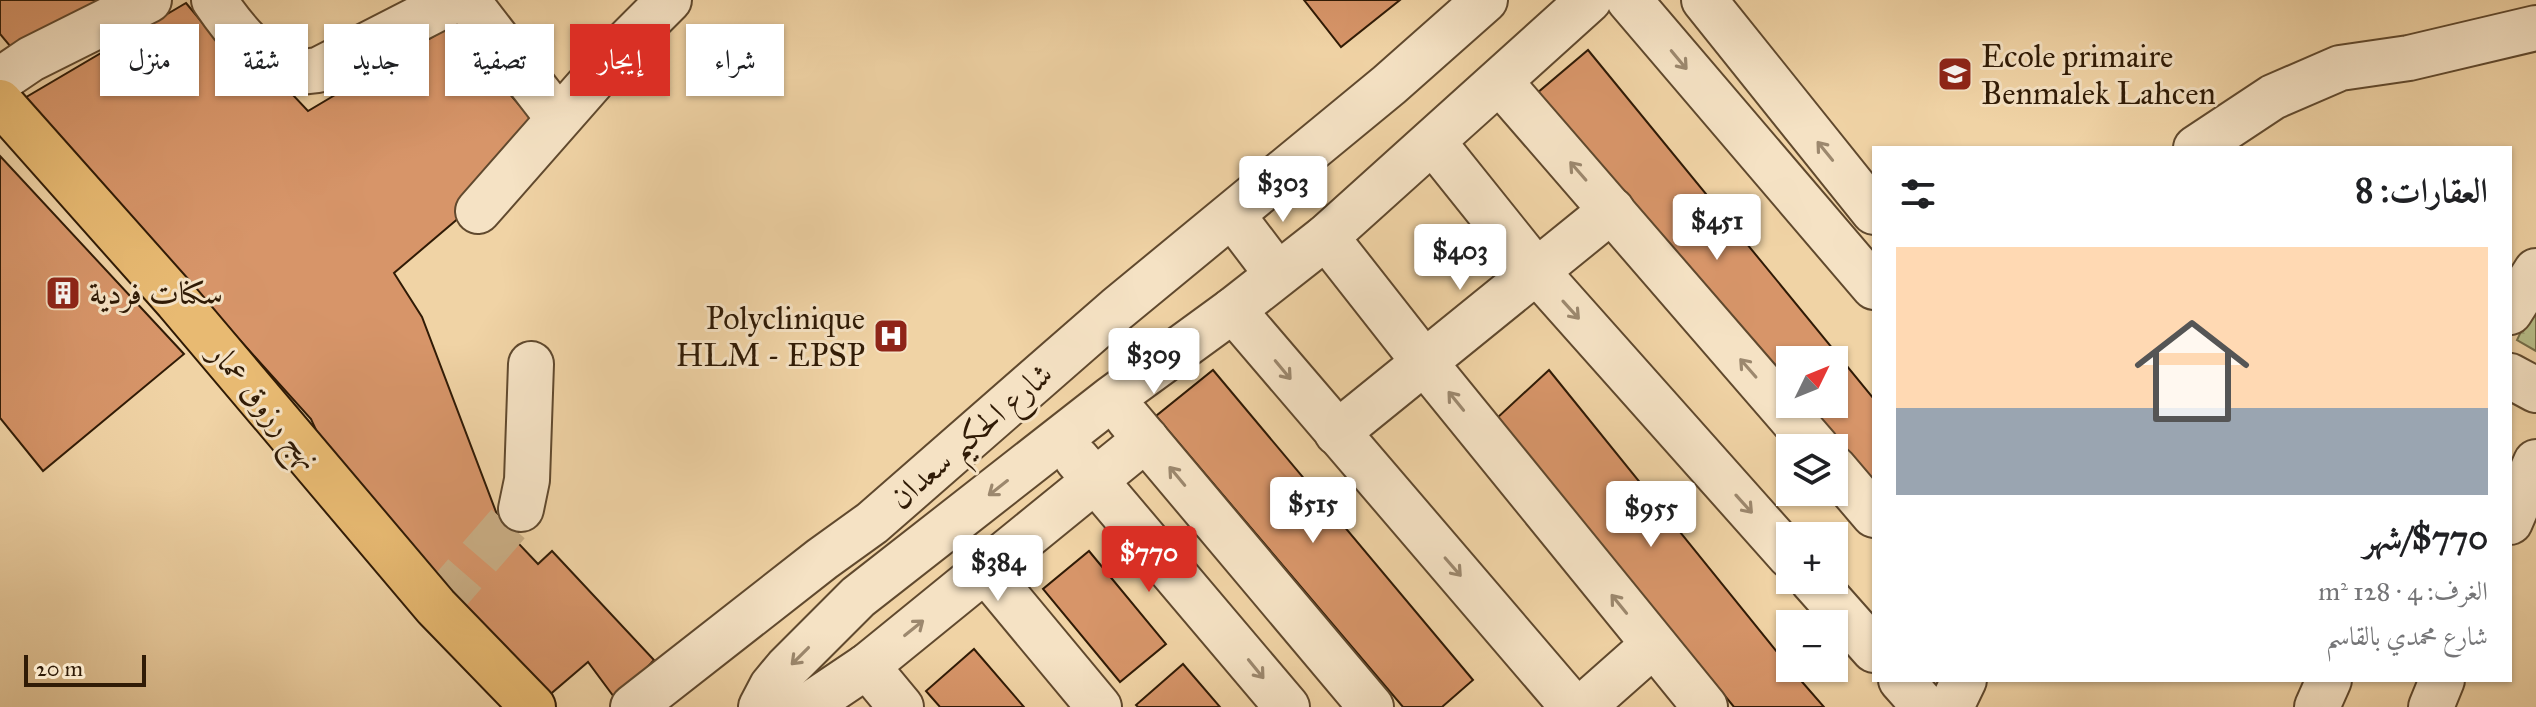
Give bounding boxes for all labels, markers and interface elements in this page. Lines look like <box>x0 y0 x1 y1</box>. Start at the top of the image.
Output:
chip: منزل <box>100 24 199 96</box>
chip: شقة <box>215 24 308 96</box>
chip: جديد <box>324 24 429 96</box>
chip: تصفية <box>445 24 554 96</box>
chip: إيجار <box>570 24 670 96</box>
chip: شراء <box>686 24 784 96</box>
place label: Ecole primaire Benmalek Lahcen <box>1981 37 2216 113</box>
one-way arrow <box>1670 49 1688 69</box>
school or university icon: Ecole primaire Benmalek Lahcen <box>1936 55 1974 93</box>
one-way arrow <box>1816 141 1834 162</box>
pin: $303 <box>1236 156 1330 224</box>
one-way arrow <box>1569 161 1587 181</box>
text: $303 <box>1257 166 1309 198</box>
text: العقارات: 8 <box>2355 170 2488 211</box>
icon: filters <box>1896 172 1940 216</box>
pin: $451 <box>1670 194 1764 262</box>
text: $451 <box>1691 204 1743 236</box>
pin: $403 <box>1413 224 1507 292</box>
text: $403 <box>1432 234 1488 266</box>
building icon: سكنات فردية <box>44 274 82 312</box>
place label: سكنات فردية <box>89 274 223 314</box>
place label: Polyclinique HLM - EPSP <box>676 299 865 375</box>
icon: home <box>2120 299 2264 443</box>
one-way arrow <box>1561 300 1579 320</box>
hospital icon: Polyclinique HLM - EPSP <box>872 317 910 355</box>
pin: $309 <box>1107 328 1201 396</box>
street label: نهج رزوق عمار <box>192 332 330 483</box>
text: $309 <box>1126 338 1182 370</box>
north arrow <box>1776 346 1848 418</box>
map controls <box>1776 346 1848 682</box>
street label: شارع الحكيم سعدان <box>881 355 1068 527</box>
one-way arrow <box>1739 358 1757 378</box>
one-way arrow <box>1274 359 1292 379</box>
one-way arrow <box>1447 392 1465 412</box>
button: layers <box>1776 434 1848 506</box>
one-way arrow <box>1168 466 1186 486</box>
pin: $515 <box>1266 477 1360 545</box>
one-way arrow <box>988 479 1009 496</box>
pin: $955 <box>1604 481 1698 549</box>
text: $515 <box>1288 487 1338 519</box>
text: $955 <box>1624 491 1678 523</box>
one-way arrow <box>1735 494 1753 514</box>
text: $770/شهر <box>2363 517 2488 558</box>
button: + <box>1776 522 1848 594</box>
pin: $770 <box>1102 526 1196 594</box>
pin: $384 <box>951 535 1045 603</box>
text: $770 <box>1120 536 1178 568</box>
text: $384 <box>971 545 1025 577</box>
one-way arrow <box>1443 557 1461 577</box>
text: الغرف: 4 · 128 m² <box>2318 575 2488 607</box>
one-way arrow <box>1610 594 1628 615</box>
button: − <box>1776 610 1848 682</box>
one-way arrow <box>903 619 924 637</box>
text: شارع محمدي بالقاسم <box>2326 620 2488 652</box>
one-way arrow <box>790 646 809 666</box>
scale bar <box>24 651 146 687</box>
text: 20 m <box>36 655 83 682</box>
one-way arrow <box>1247 658 1265 679</box>

